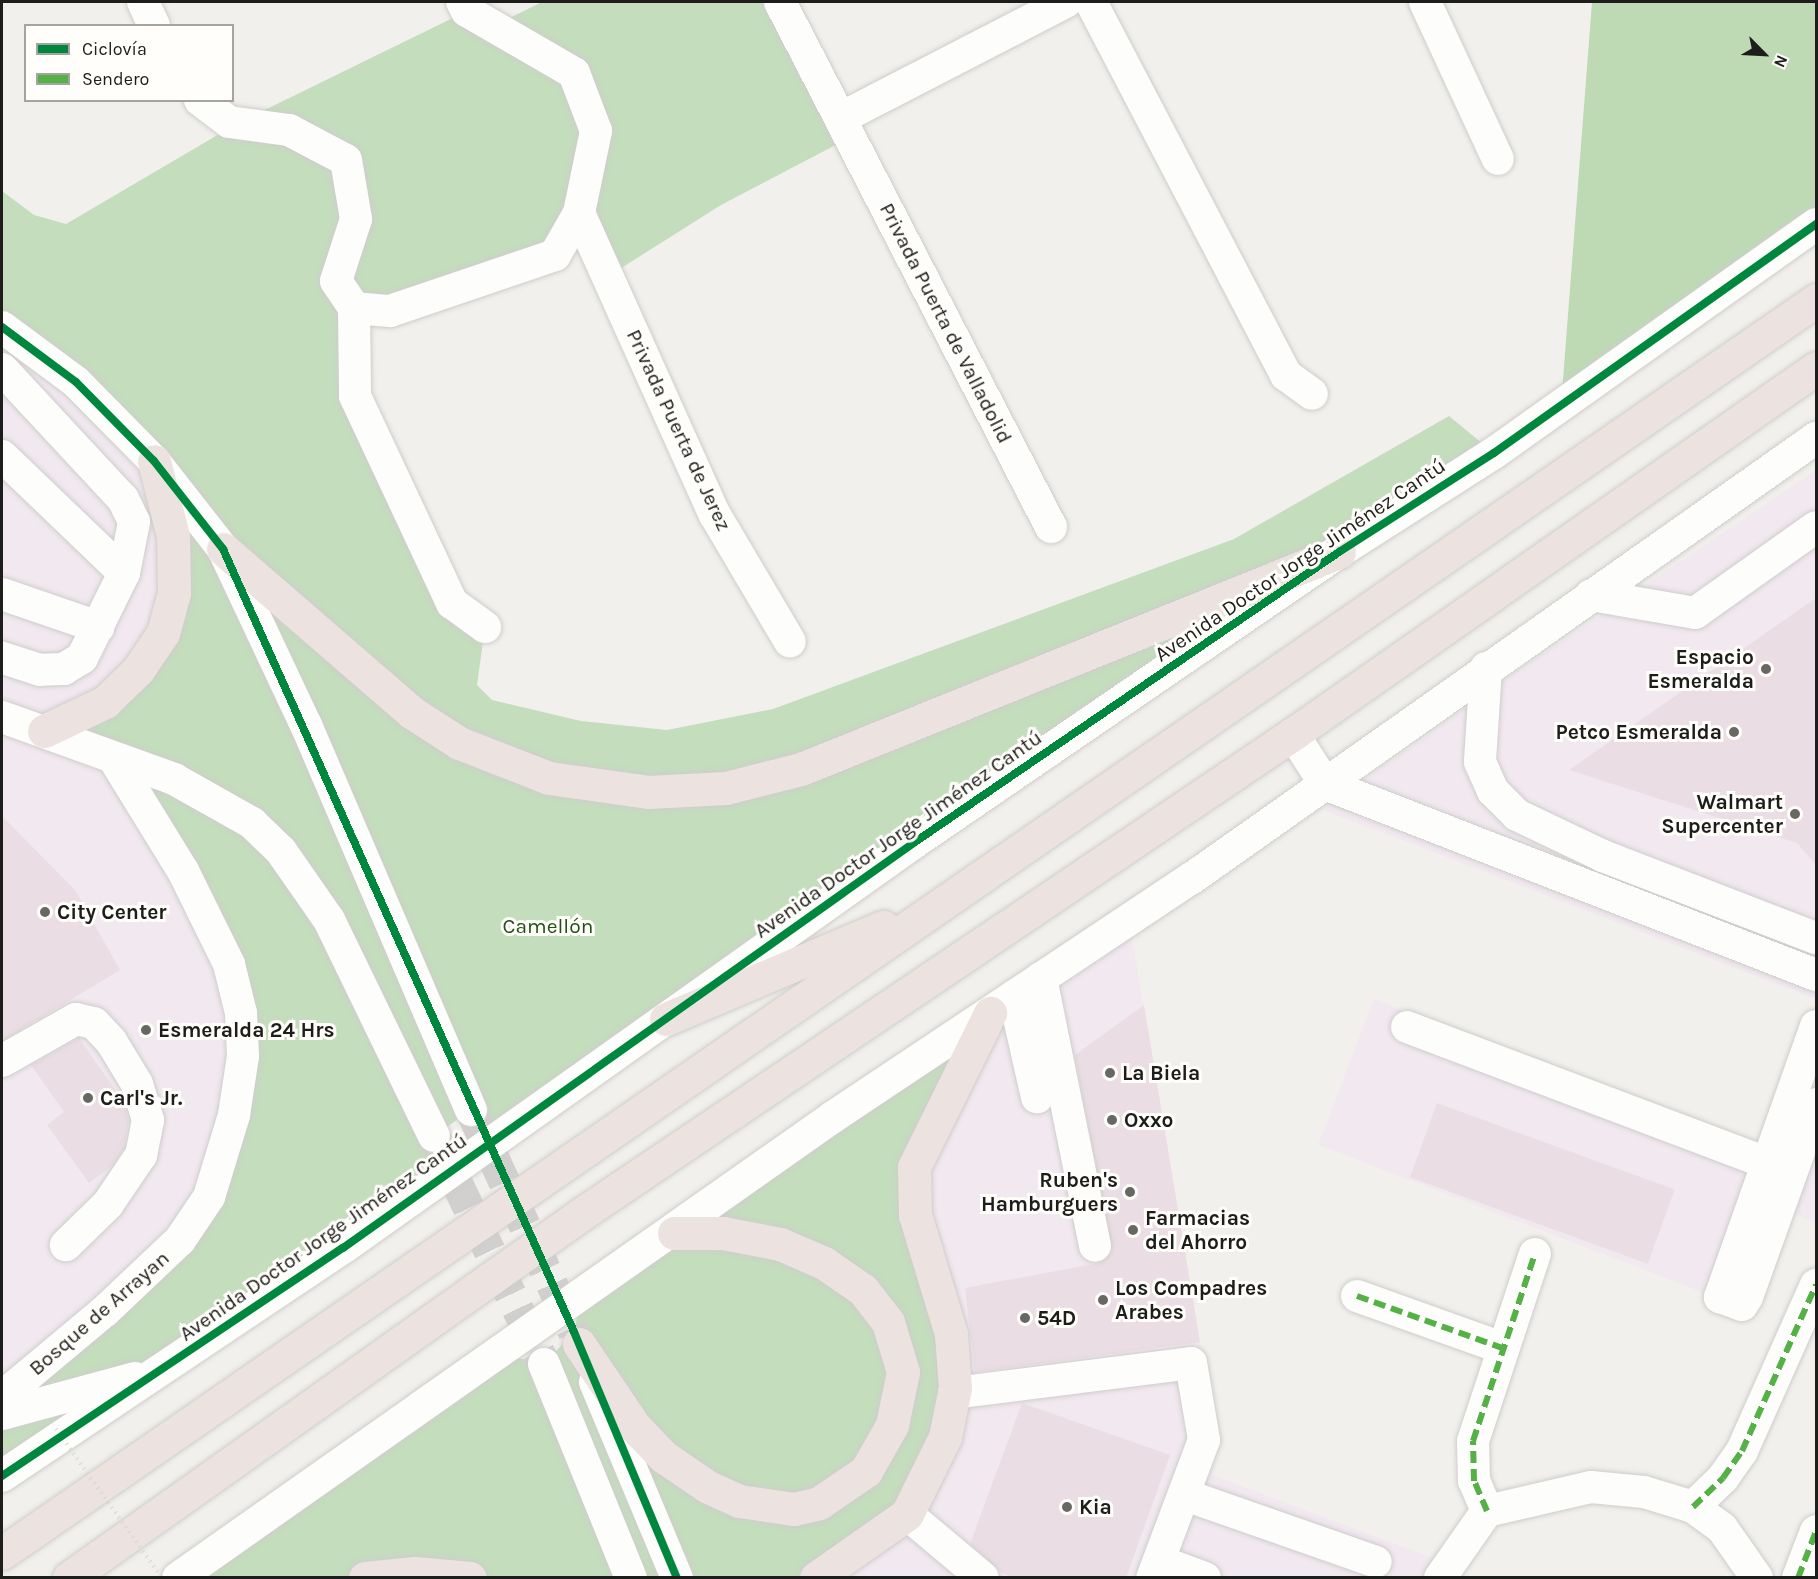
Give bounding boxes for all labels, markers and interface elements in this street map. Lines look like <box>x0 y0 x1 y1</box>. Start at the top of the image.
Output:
legend <box>24 24 234 102</box>
north arrow <box>1734 24 1794 84</box>
text: Ciclovía <box>82 38 147 60</box>
text: N <box>1770 52 1792 71</box>
text: Sendero <box>82 68 149 90</box>
street label: Privada Puerta de Valladolid <box>874 199 1018 447</box>
street label: Privada Puerta de Jerez <box>621 325 737 535</box>
street label: Avenida Doctor Jorge Jiménez Cantú <box>1150 453 1450 667</box>
place label: Espacio Esmeralda <box>1647 644 1754 694</box>
marker: Espacio Esmeralda <box>1759 662 1773 676</box>
place label: Petco Esmeralda <box>1556 719 1722 745</box>
street label: Avenida Doctor Jorge Jiménez Cantú <box>749 725 1047 943</box>
marker: Petco Esmeralda <box>1727 725 1741 739</box>
place label: Walmart Supercenter <box>1661 789 1783 839</box>
marker: Walmart Supercenter <box>1788 807 1802 821</box>
place label: City Center <box>57 899 167 925</box>
marker: City Center <box>38 905 52 919</box>
park label: Camellón <box>503 913 593 939</box>
place label: Esmeralda 24 Hrs <box>158 1017 335 1043</box>
marker: Esmeralda 24 Hrs <box>139 1023 153 1037</box>
place label: La Biela <box>1122 1060 1200 1086</box>
marker: La Biela <box>1103 1066 1117 1080</box>
place label: Carl's Jr. <box>100 1085 182 1111</box>
marker: Carl's Jr. <box>81 1091 95 1105</box>
place label: Oxxo <box>1124 1107 1173 1133</box>
marker: Oxxo <box>1105 1113 1119 1127</box>
street label: Avenida Doctor Jorge Jiménez Cantú <box>174 1128 472 1346</box>
place label: Ruben's Hamburguers <box>981 1167 1118 1217</box>
marker: Ruben's Hamburguers <box>1123 1185 1137 1199</box>
place label: Farmacias del Ahorro <box>1145 1205 1250 1255</box>
marker: Farmacias del Ahorro <box>1126 1223 1140 1237</box>
street label: Bosque de Arrayan <box>24 1245 174 1381</box>
place label: Los Compadres Arabes <box>1115 1275 1267 1325</box>
marker: Los Compadres Arabes <box>1096 1293 1110 1307</box>
place label: 54D <box>1037 1305 1076 1331</box>
marker: 54D <box>1018 1311 1032 1325</box>
place label: Kia <box>1079 1494 1112 1520</box>
marker: Kia <box>1060 1500 1074 1514</box>

